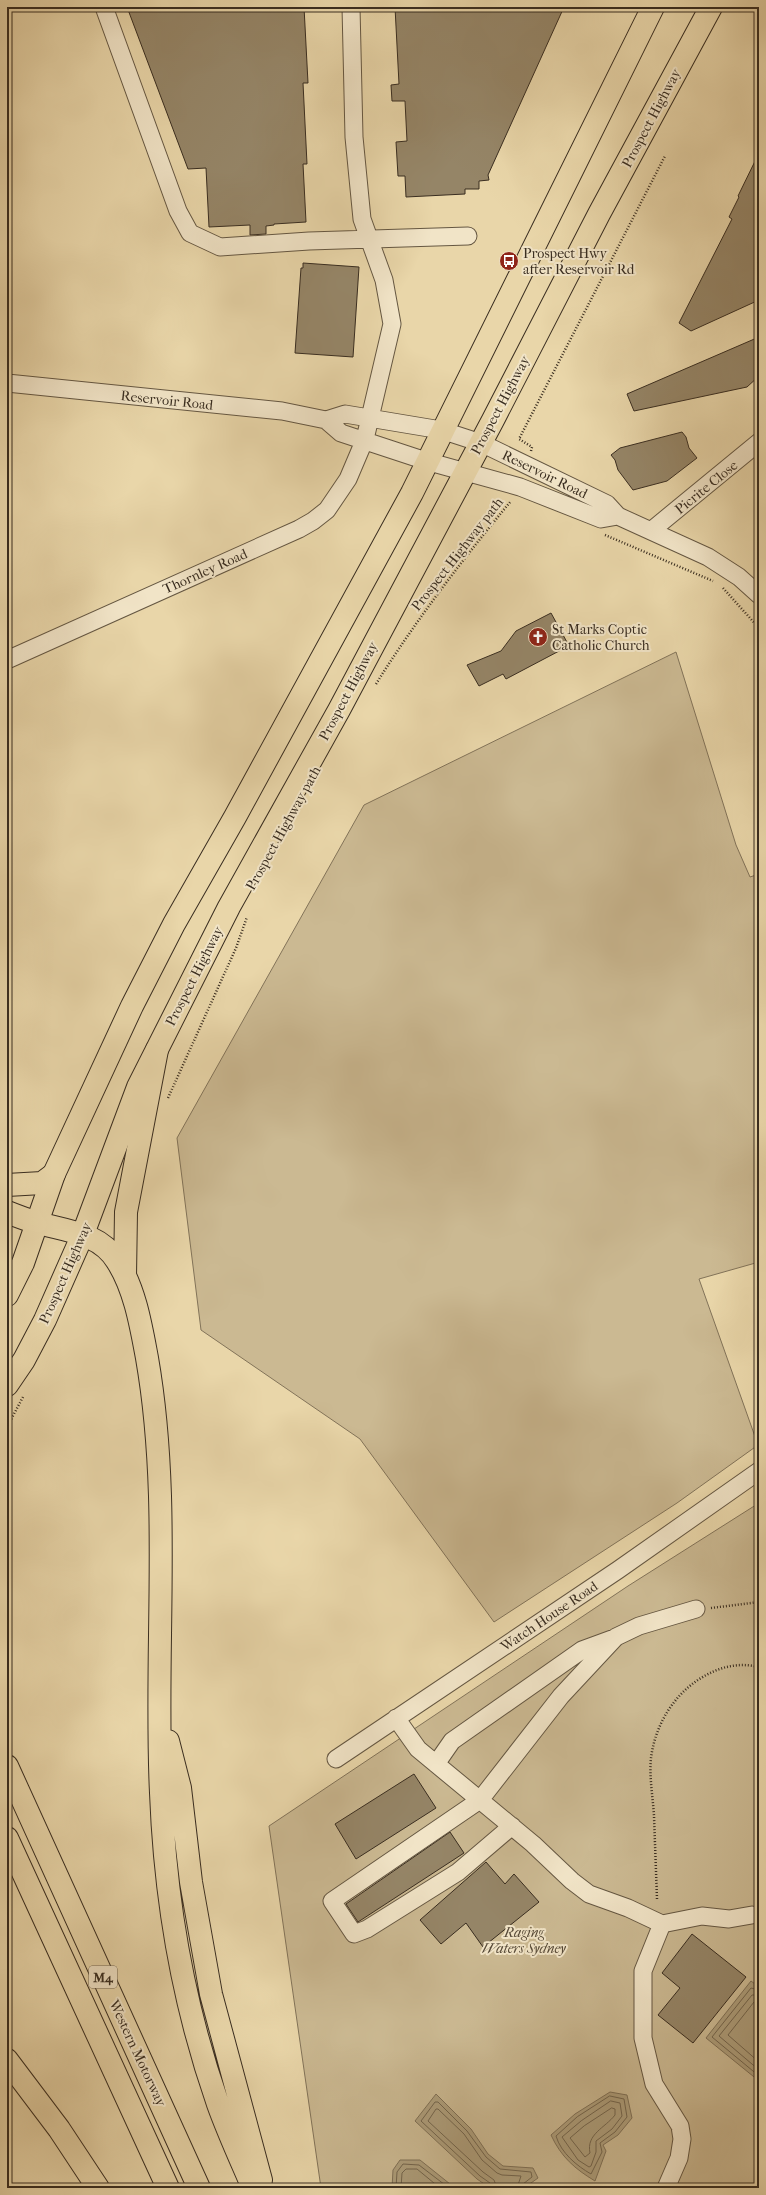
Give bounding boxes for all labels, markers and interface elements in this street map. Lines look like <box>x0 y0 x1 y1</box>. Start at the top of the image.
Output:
street label: Prospect Highway <box>618 65 685 171</box>
place label: Prospect Hwy after Reservoir Rd <box>523 245 635 278</box>
bus stop icon: Prospect Hwy after Reservoir Rd <box>498 250 520 272</box>
street label: Prospect Highway <box>467 352 534 458</box>
street label: Reservoir Road <box>120 387 214 414</box>
street label: Reservoir Road <box>499 446 591 503</box>
street label: Picrite Close <box>671 457 741 518</box>
street label: Prospect Highway path <box>408 494 507 614</box>
street label: Thornley Road <box>160 545 250 598</box>
place label: St Marks Coptic Catholic Church <box>552 621 650 654</box>
church icon: St Marks Coptic Catholic Church <box>527 626 549 648</box>
street label: Prospect Highway <box>315 638 382 744</box>
street label: Prospect Highway path <box>242 763 325 893</box>
street label: Prospect Highway <box>162 923 227 1029</box>
street label: Prospect Highway <box>35 1219 96 1327</box>
street label: Watch House Road <box>497 1577 601 1656</box>
park label: Raging Waters Sydney <box>482 1924 567 1957</box>
road number: M4 <box>89 1966 117 1988</box>
street label: Western Motorway <box>105 1996 170 2110</box>

